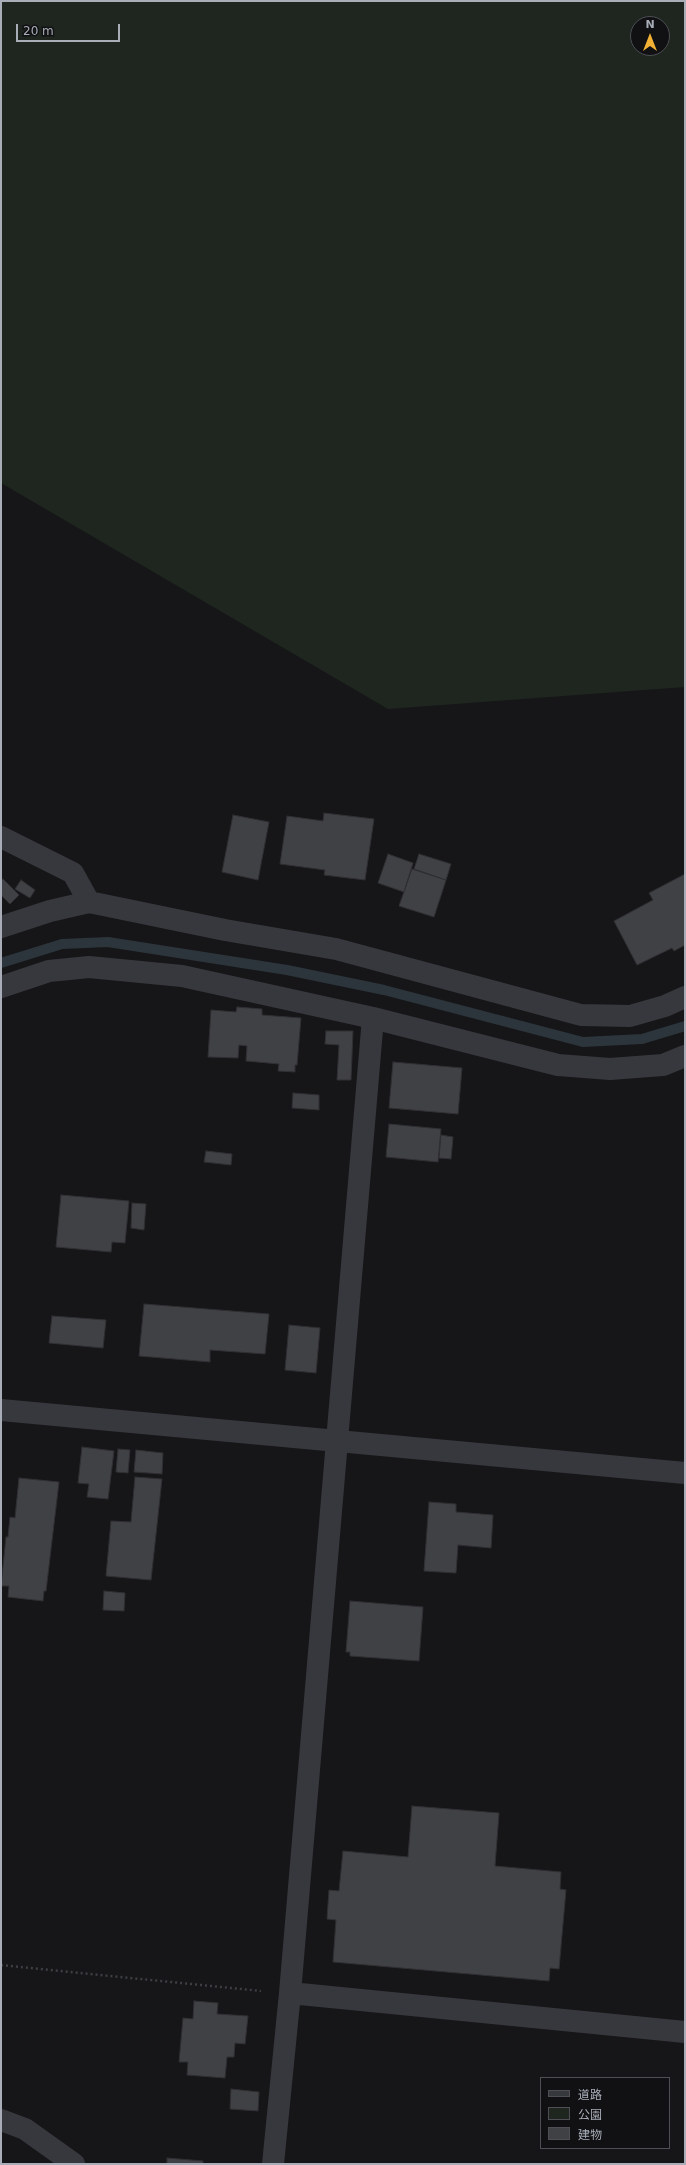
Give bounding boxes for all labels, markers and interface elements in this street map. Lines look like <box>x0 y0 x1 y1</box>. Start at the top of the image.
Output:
scale bar <box>18 16 122 42</box>
north arrow <box>630 16 670 56</box>
text: N <box>645 18 655 31</box>
text: 20 m <box>23 24 54 38</box>
legend <box>540 2077 670 2149</box>
text: 道路 <box>578 2088 602 2102</box>
text: 公園 <box>578 2108 602 2122</box>
text: 建物 <box>578 2128 602 2142</box>

